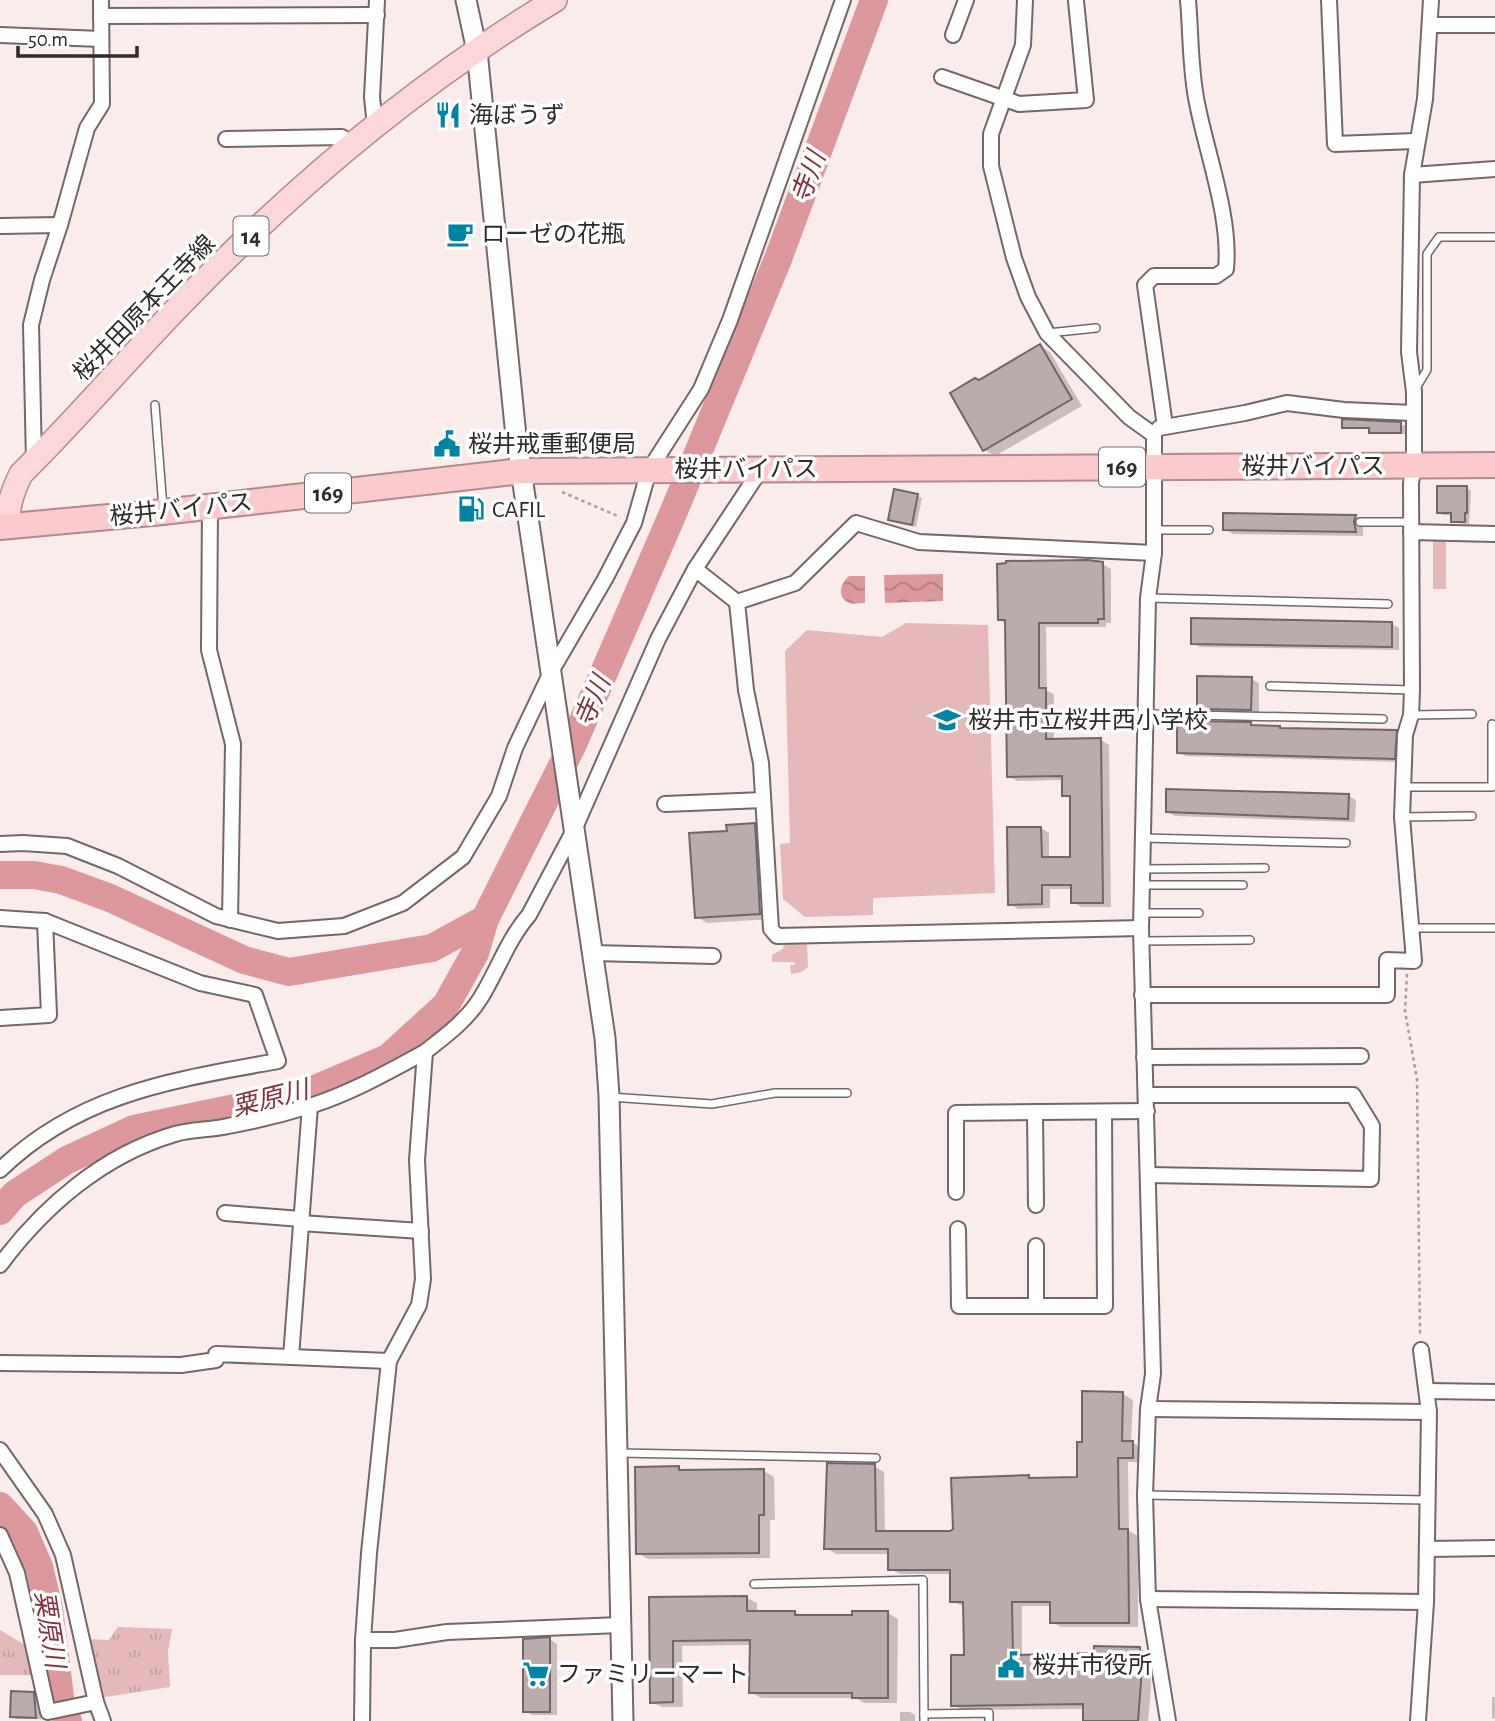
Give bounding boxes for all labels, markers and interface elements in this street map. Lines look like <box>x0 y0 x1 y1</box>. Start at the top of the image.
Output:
scale bar <box>18 14 136 58</box>
text: 50 m <box>28 29 68 50</box>
restaurant icon: 海ぼうず <box>433 100 463 130</box>
place label: 海ぼうず <box>469 102 565 128</box>
water label: 寺川 <box>787 145 831 206</box>
road number: 14 <box>233 216 268 256</box>
cafe icon: ローゼの花瓶 <box>445 219 475 249</box>
place label: ローゼの花瓶 <box>481 221 625 247</box>
street label: 桜井田原本王寺線 <box>68 230 220 386</box>
public building icon: 桜井戒重郵便局 <box>432 429 462 459</box>
place label: 桜井戒重郵便局 <box>468 431 636 457</box>
road number: 169 <box>1099 447 1145 486</box>
street label: 桜井バイパス <box>1241 453 1385 479</box>
street label: 桜井バイパス <box>674 456 818 482</box>
road number: 169 <box>305 474 351 512</box>
street label: 桜井バイパス <box>108 489 254 529</box>
fuel station icon: CAFIL <box>456 494 486 524</box>
place label: CAFIL <box>492 498 545 522</box>
water label: 寺川 <box>570 669 616 730</box>
school or university icon: 桜井市立桜井西小学校 <box>932 705 962 735</box>
place label: 桜井市立桜井西小学校 <box>968 707 1208 733</box>
water label: 粟原川 <box>229 1076 314 1121</box>
water label: 粟原川 <box>30 1589 68 1673</box>
public building icon: 桜井市役所 <box>996 1650 1026 1680</box>
place label: 桜井市役所 <box>1032 1652 1152 1678</box>
supermarket icon: ファミリーマート <box>521 1659 551 1689</box>
place label: ファミリーマート <box>557 1663 749 1687</box>

